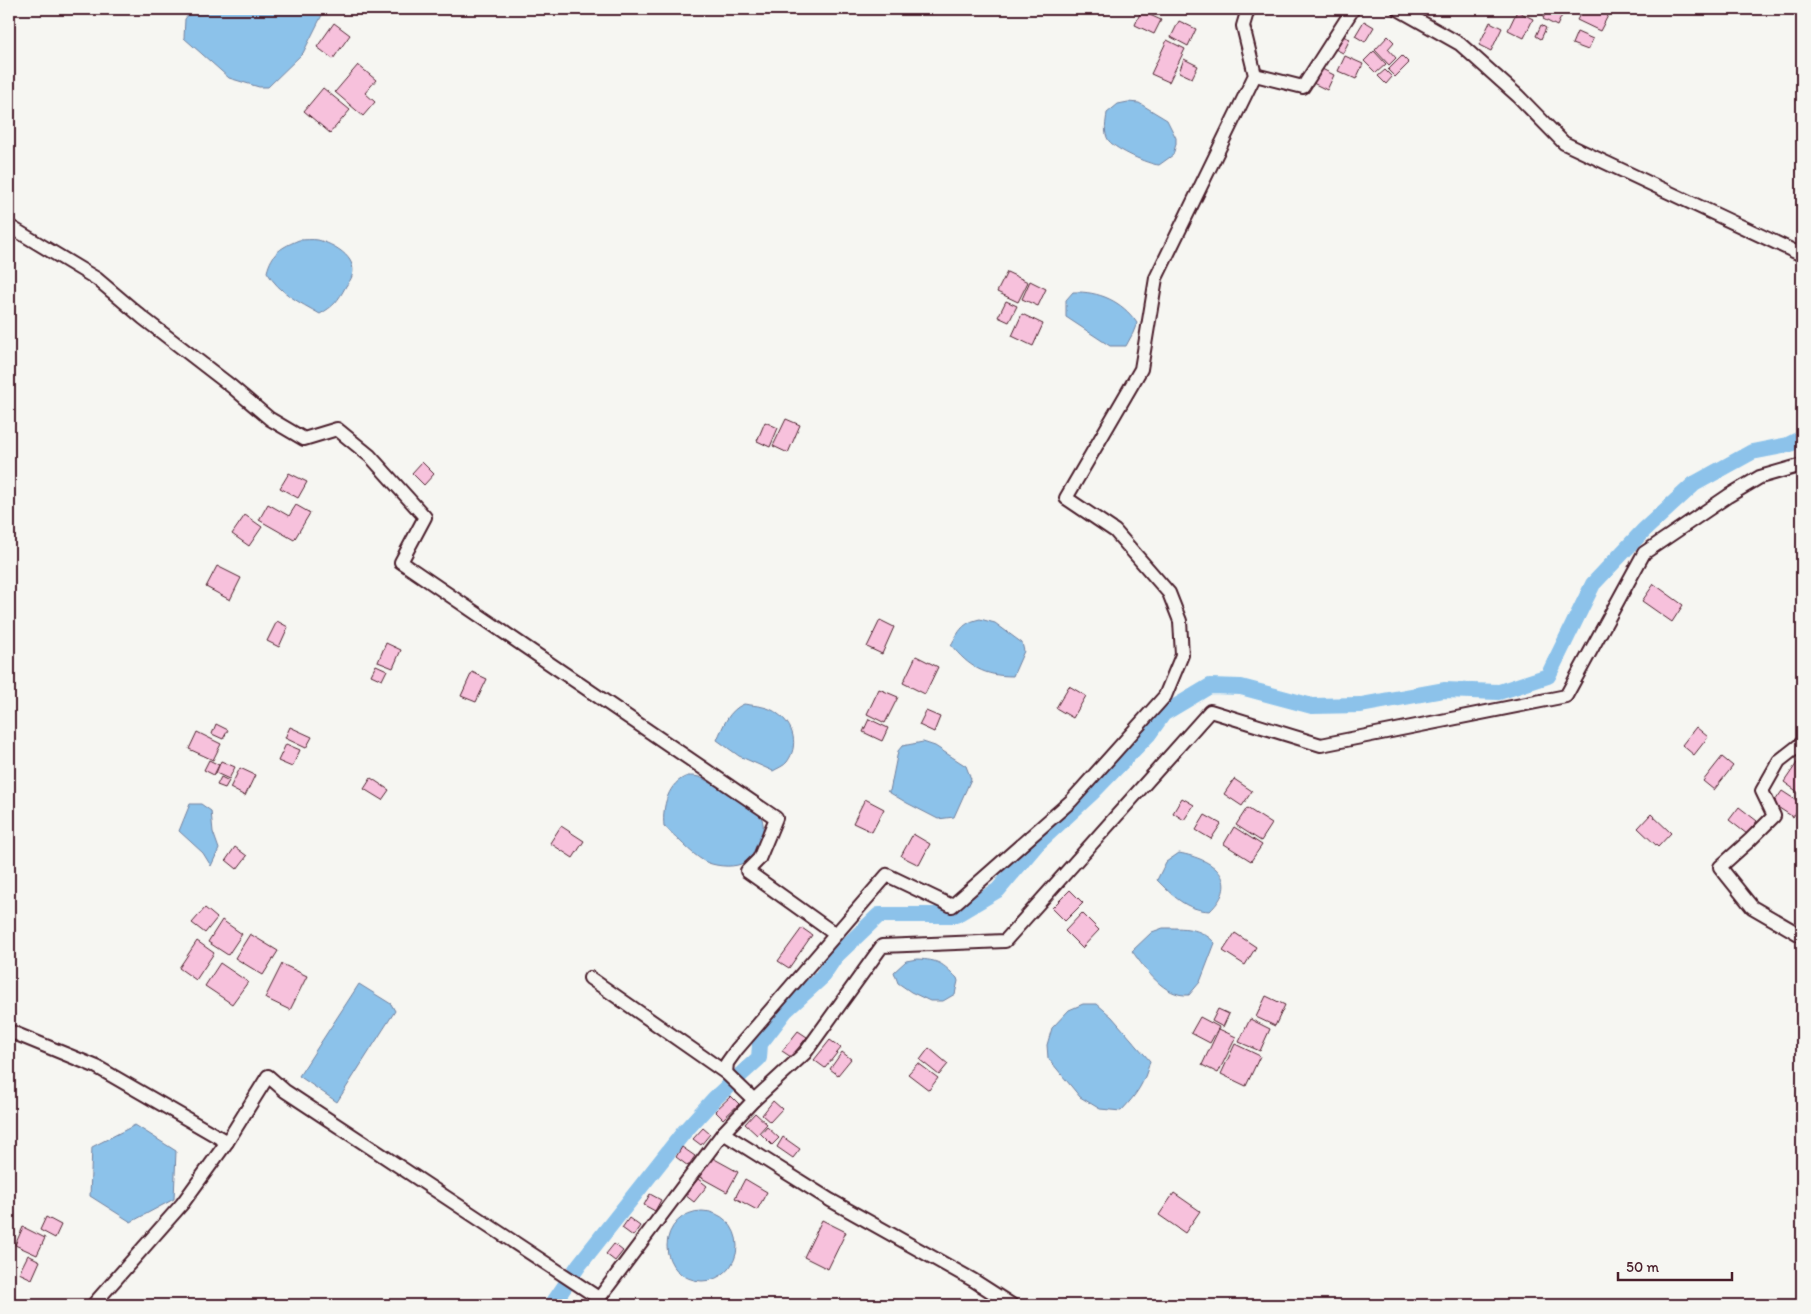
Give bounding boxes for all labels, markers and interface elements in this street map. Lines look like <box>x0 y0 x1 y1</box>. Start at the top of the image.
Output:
scale bar <box>1618 1249 1732 1281</box>
text: 50 m <box>1626 1258 1659 1276</box>

